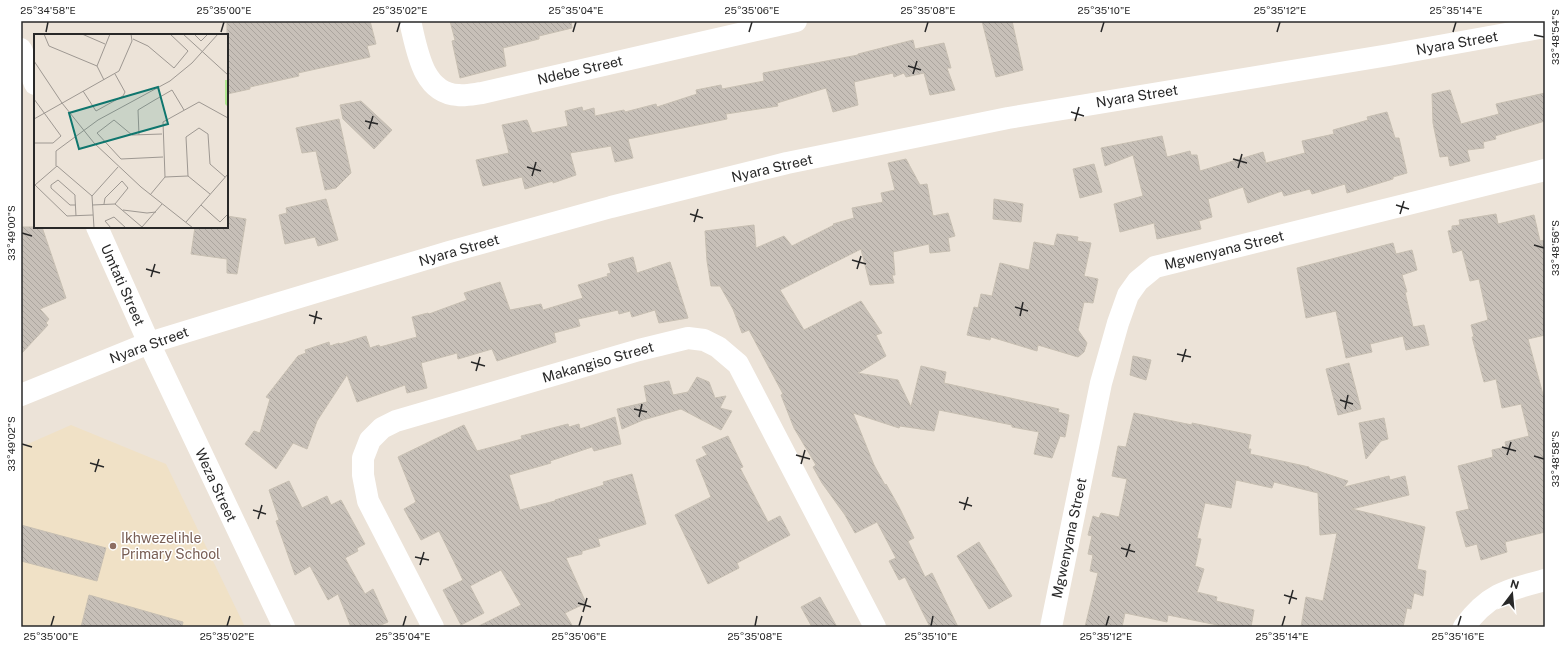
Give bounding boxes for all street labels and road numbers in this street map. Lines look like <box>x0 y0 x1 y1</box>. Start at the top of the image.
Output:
street label: Nyara Street <box>1415 28 1499 58</box>
street label: Ndebe Street <box>536 52 624 88</box>
street label: Nyara Street <box>1095 82 1179 110</box>
street label: Nyara Street <box>730 151 814 185</box>
street label: Mgwenyana Street <box>1163 227 1285 273</box>
street label: Nyara Street <box>417 231 501 269</box>
street label: Umtati Street <box>98 242 148 328</box>
street label: Nyara Street <box>107 323 191 367</box>
street label: Makangiso Street <box>541 338 655 386</box>
street label: Weza Street <box>192 446 240 524</box>
street label: Mgwenyana Street <box>1048 476 1090 600</box>

